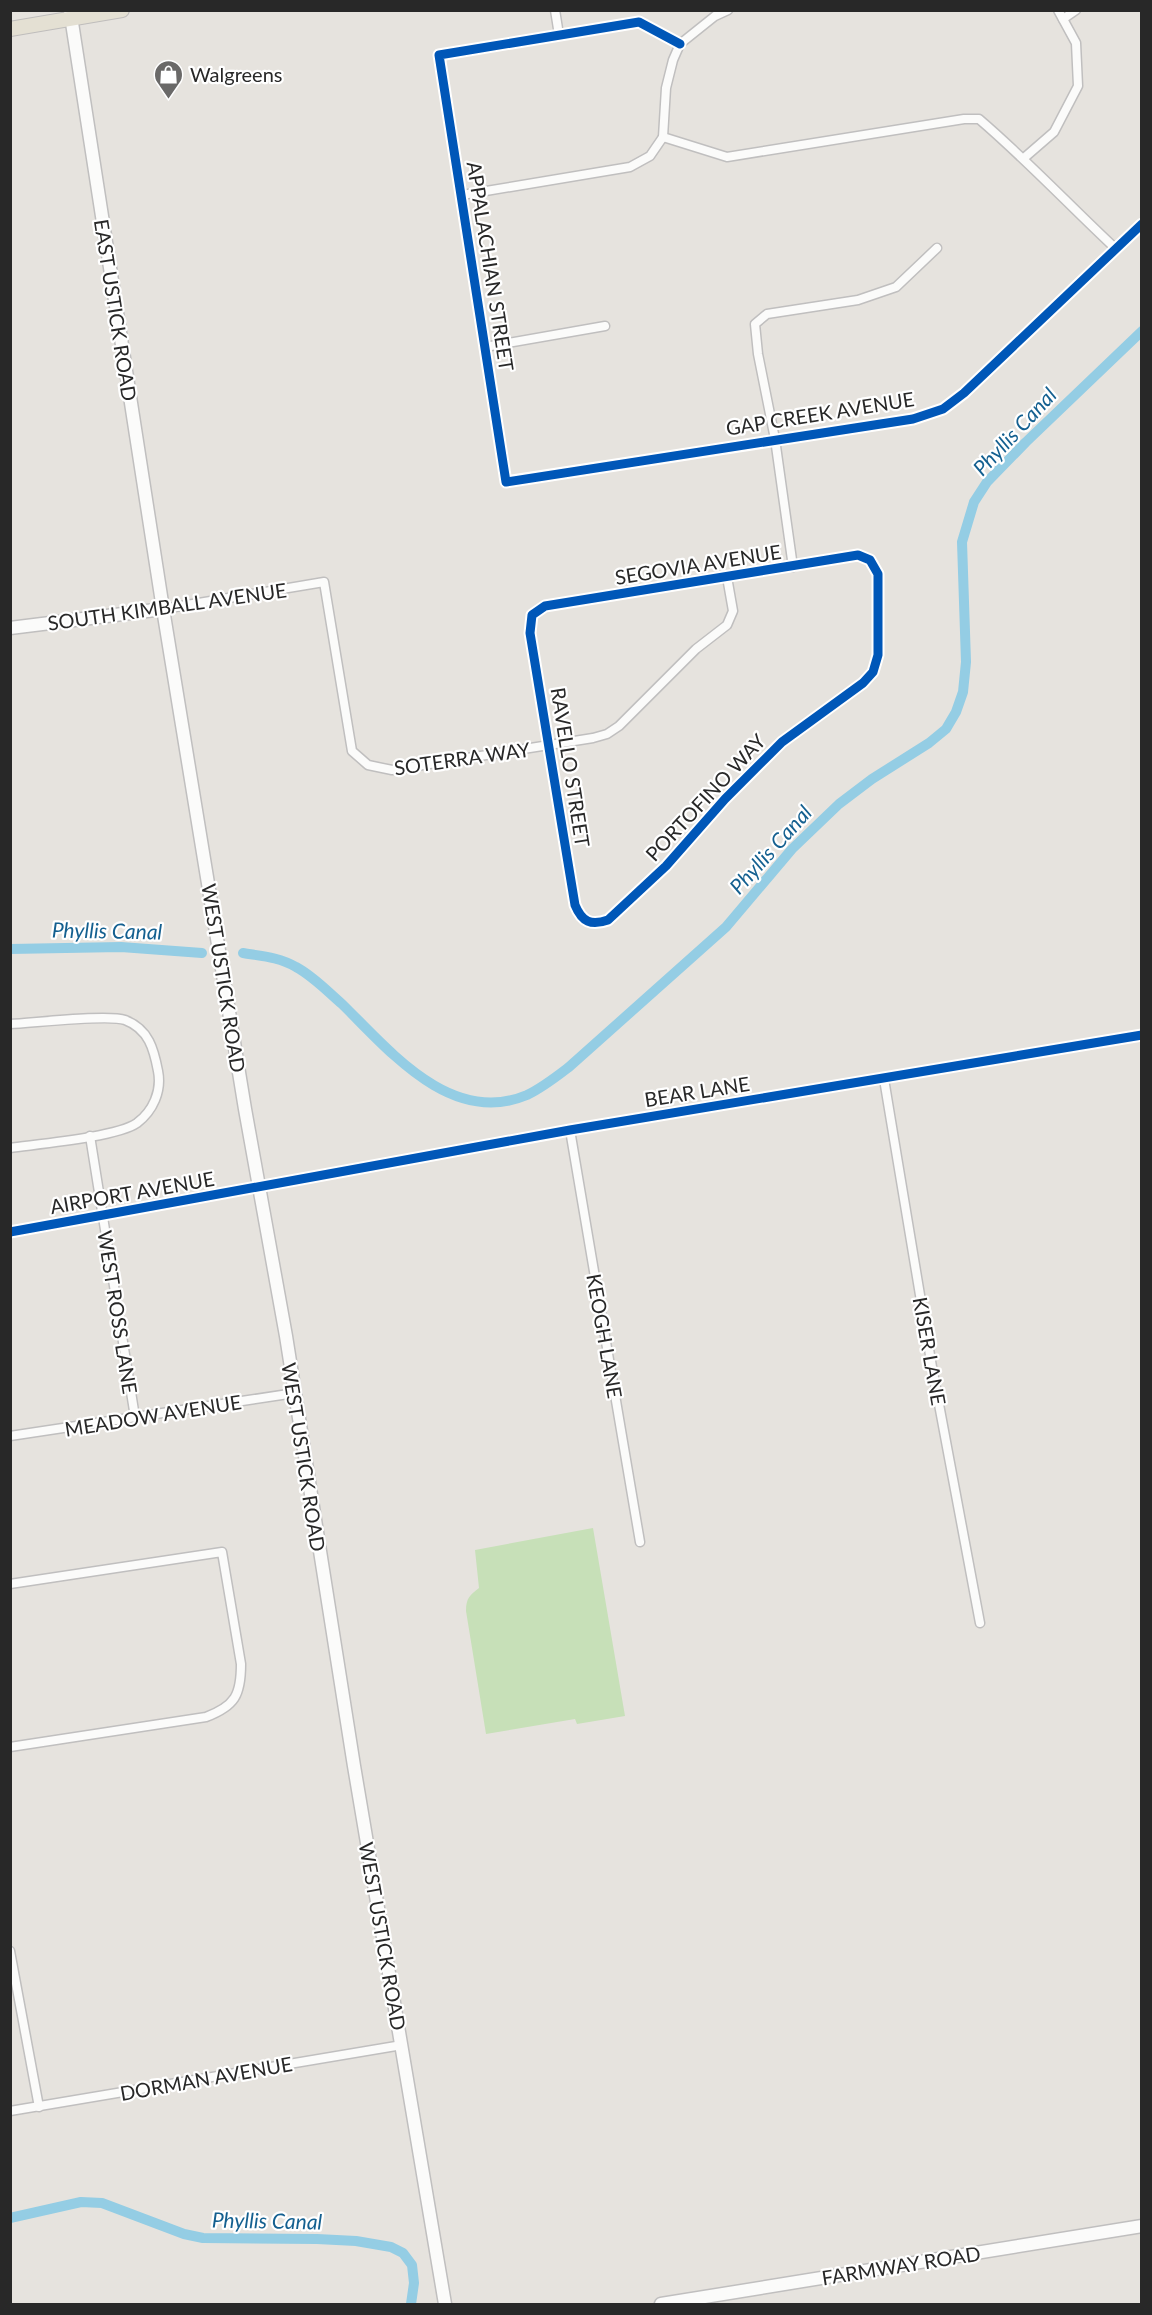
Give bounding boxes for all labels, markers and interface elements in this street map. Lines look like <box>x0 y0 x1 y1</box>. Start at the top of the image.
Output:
shop icon: Walgreens <box>153 58 185 100</box>
place label: Walgreens <box>190 62 282 86</box>
street label: APPALACHIAN STREET <box>463 160 519 373</box>
street label: EAST USTICK ROAD <box>90 217 142 403</box>
water label: Phyllis Canal <box>967 382 1061 480</box>
street label: GAP CREEK AVENUE <box>724 386 916 440</box>
street label: SEGOVIA AVENUE <box>613 539 783 589</box>
street label: SOUTH KIMBALL AVENUE <box>46 577 288 635</box>
street label: RAVELLO STREET <box>547 686 595 849</box>
street label: PORTOFINO WAY <box>640 728 770 865</box>
street label: SOTERRA WAY <box>393 737 532 779</box>
water label: Phyllis Canal <box>724 799 816 898</box>
street label: WEST USTICK ROAD <box>197 882 251 1074</box>
water label: Phyllis Canal <box>52 917 163 943</box>
street label: BEAR LANE <box>643 1071 751 1111</box>
street label: AIRPORT AVENUE <box>48 1166 216 1218</box>
street label: WEST ROSS LANE <box>93 1228 143 1396</box>
street label: KEOGH LANE <box>582 1272 628 1400</box>
street label: KISER LANE <box>909 1295 951 1407</box>
street label: WEST USTICK ROAD <box>277 1361 331 1553</box>
street label: MEADOW AVENUE <box>63 1389 243 1441</box>
street label: WEST USTICK ROAD <box>355 1840 411 2032</box>
street label: DORMAN AVENUE <box>118 2051 294 2105</box>
water label: Phyllis Canal <box>212 2207 323 2233</box>
street label: FARMWAY ROAD <box>820 2241 982 2289</box>

